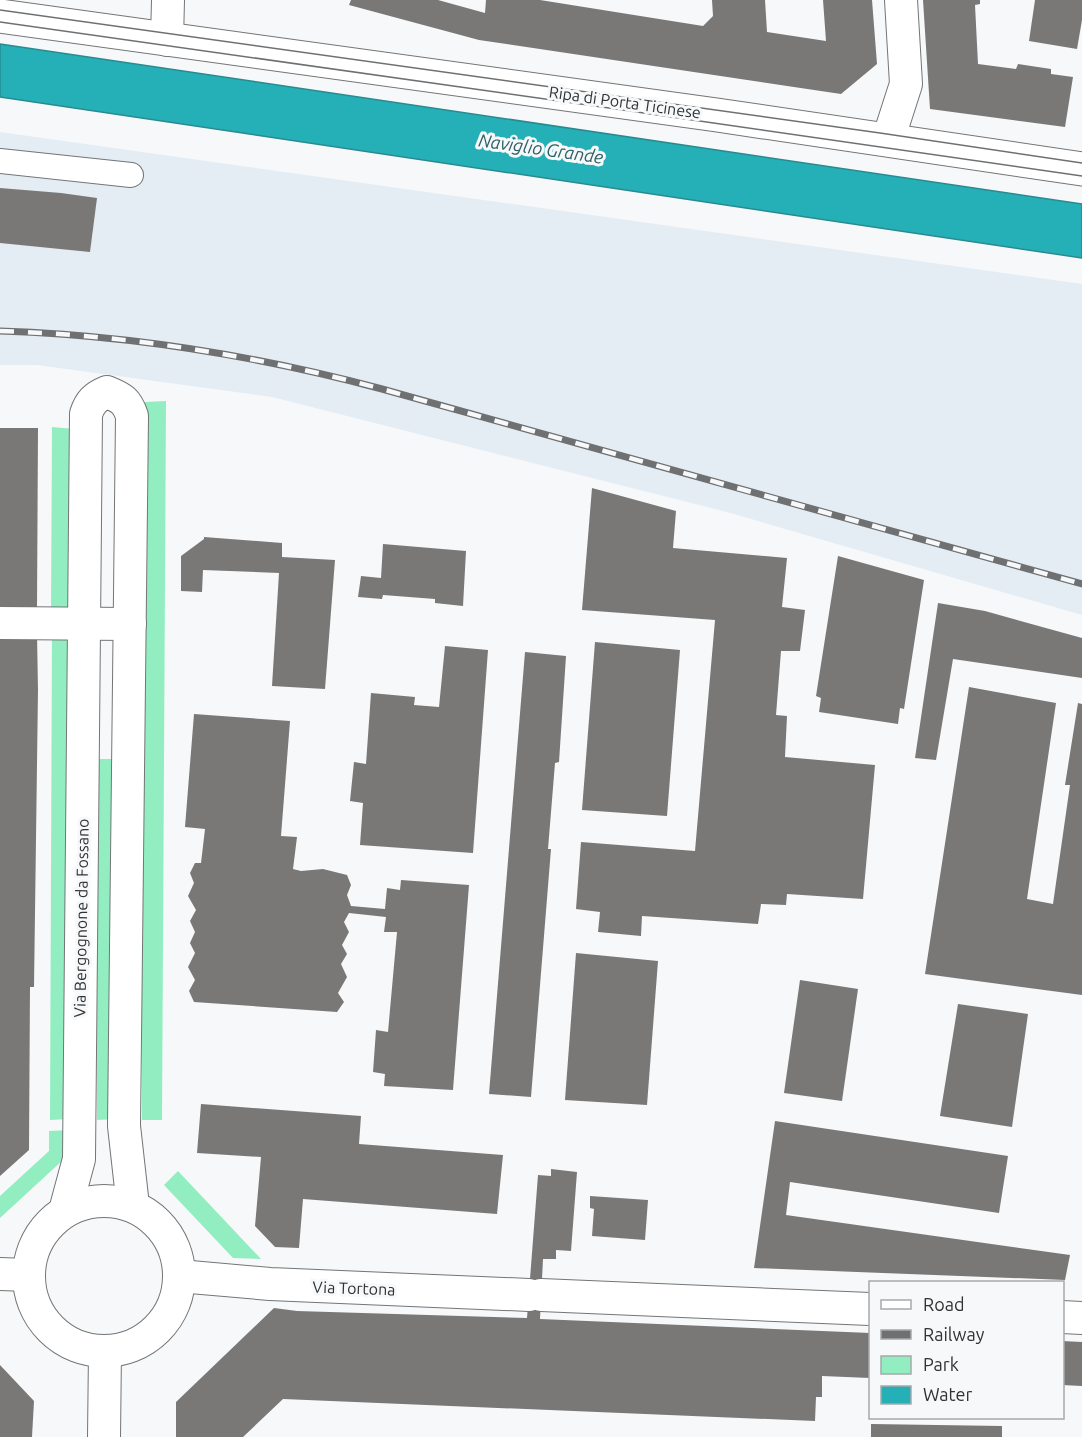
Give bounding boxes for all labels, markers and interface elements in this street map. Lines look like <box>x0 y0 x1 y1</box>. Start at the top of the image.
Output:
street label: Ripa di Porta Ticinese <box>548 82 702 122</box>
water label: Naviglio Grande <box>477 129 605 167</box>
street label: Via Bergognone da Fossano <box>70 818 92 1018</box>
street label: Via Tortona <box>312 1278 396 1298</box>
legend <box>869 1281 1064 1419</box>
text: Road <box>923 1294 965 1314</box>
text: Railway <box>923 1324 985 1344</box>
text: Park <box>923 1354 959 1374</box>
text: Water <box>923 1384 973 1404</box>

